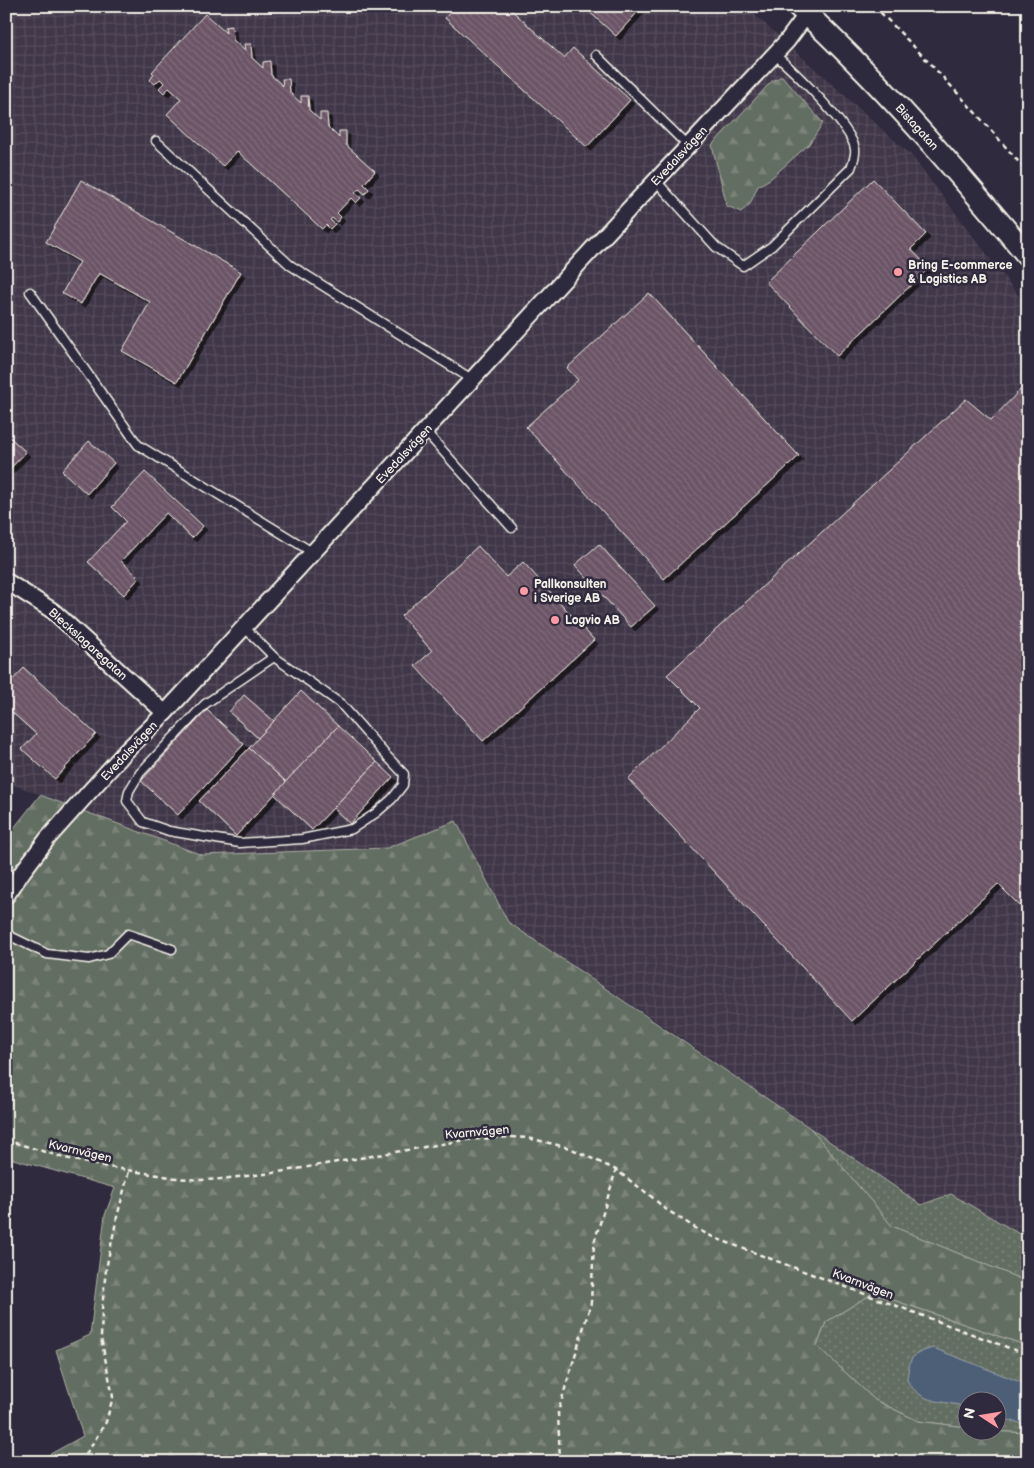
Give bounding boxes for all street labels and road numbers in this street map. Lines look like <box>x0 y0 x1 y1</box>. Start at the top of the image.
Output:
street label: Bistagatan <box>892 101 942 154</box>
street label: Evedalsvägen <box>648 123 711 189</box>
street label: Evedalsvägen <box>373 421 436 487</box>
street label: Bleckslagaregatan <box>45 605 130 684</box>
street label: Evedalsvägen <box>98 718 161 784</box>
street label: Kvarnvägen <box>444 1122 510 1143</box>
street label: Kvarnvägen <box>47 1137 113 1166</box>
street label: Kvarnvägen <box>830 1266 896 1303</box>

